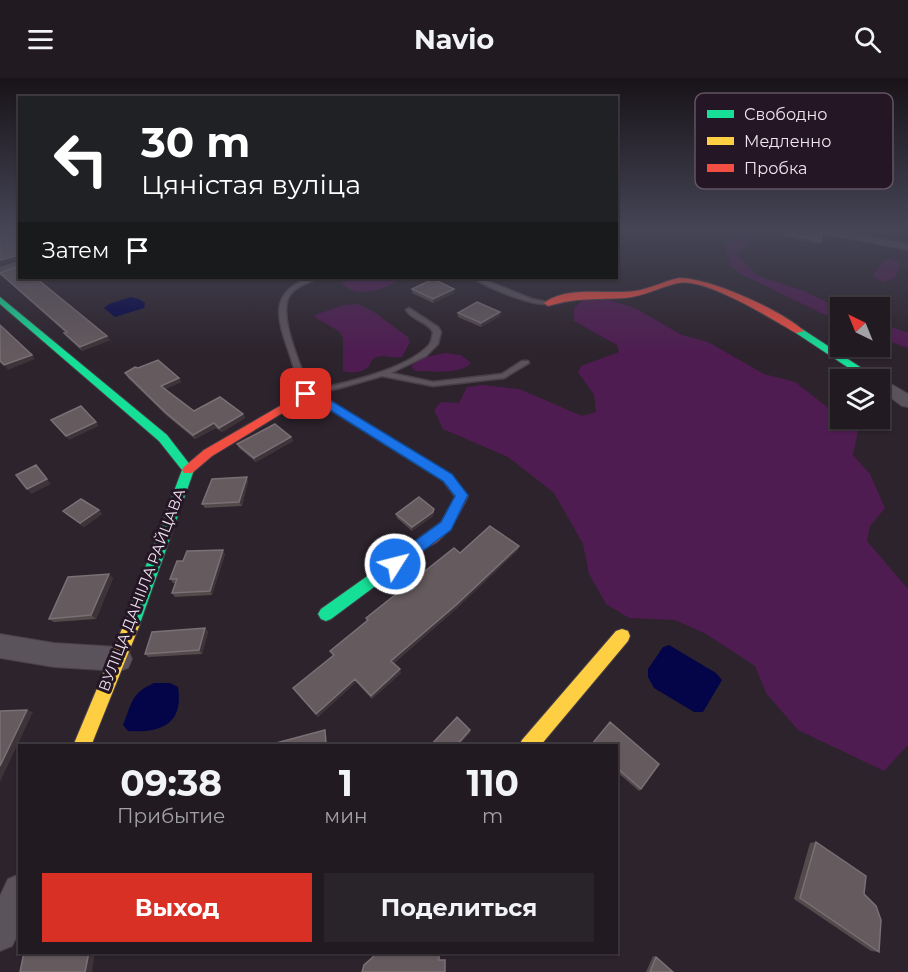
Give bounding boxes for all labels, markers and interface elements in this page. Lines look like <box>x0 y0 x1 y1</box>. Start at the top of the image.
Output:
icon: menu <box>24 23 57 56</box>
text: Navio <box>414 23 494 56</box>
icon: search <box>851 23 884 56</box>
legend <box>695 93 893 189</box>
text: Свободно <box>744 105 827 124</box>
text: 30 m <box>141 116 250 168</box>
icon: left <box>42 120 120 198</box>
text: Медленно <box>744 132 831 151</box>
text: Пробка <box>744 159 807 178</box>
text: Цяністая вуліца <box>141 168 361 201</box>
icon: arrive <box>121 234 154 267</box>
text: Затем <box>42 237 109 264</box>
north arrow <box>830 297 890 357</box>
map controls <box>830 297 890 429</box>
pin <box>280 368 331 419</box>
button: layers <box>830 369 890 429</box>
icon: arrive <box>289 377 322 410</box>
street label: ВУЛІЦА ДАНІІЛА РАЙЦАВА <box>94 486 189 694</box>
position arrow <box>363 532 427 596</box>
text: 09:38 <box>120 761 222 805</box>
text: 1 <box>339 761 353 805</box>
text: 110 <box>466 761 519 805</box>
text: Прибытие <box>117 804 225 828</box>
text: мин <box>324 804 367 828</box>
text: m <box>482 804 503 828</box>
button: Выход <box>42 873 312 942</box>
button: Поделиться <box>324 873 594 942</box>

